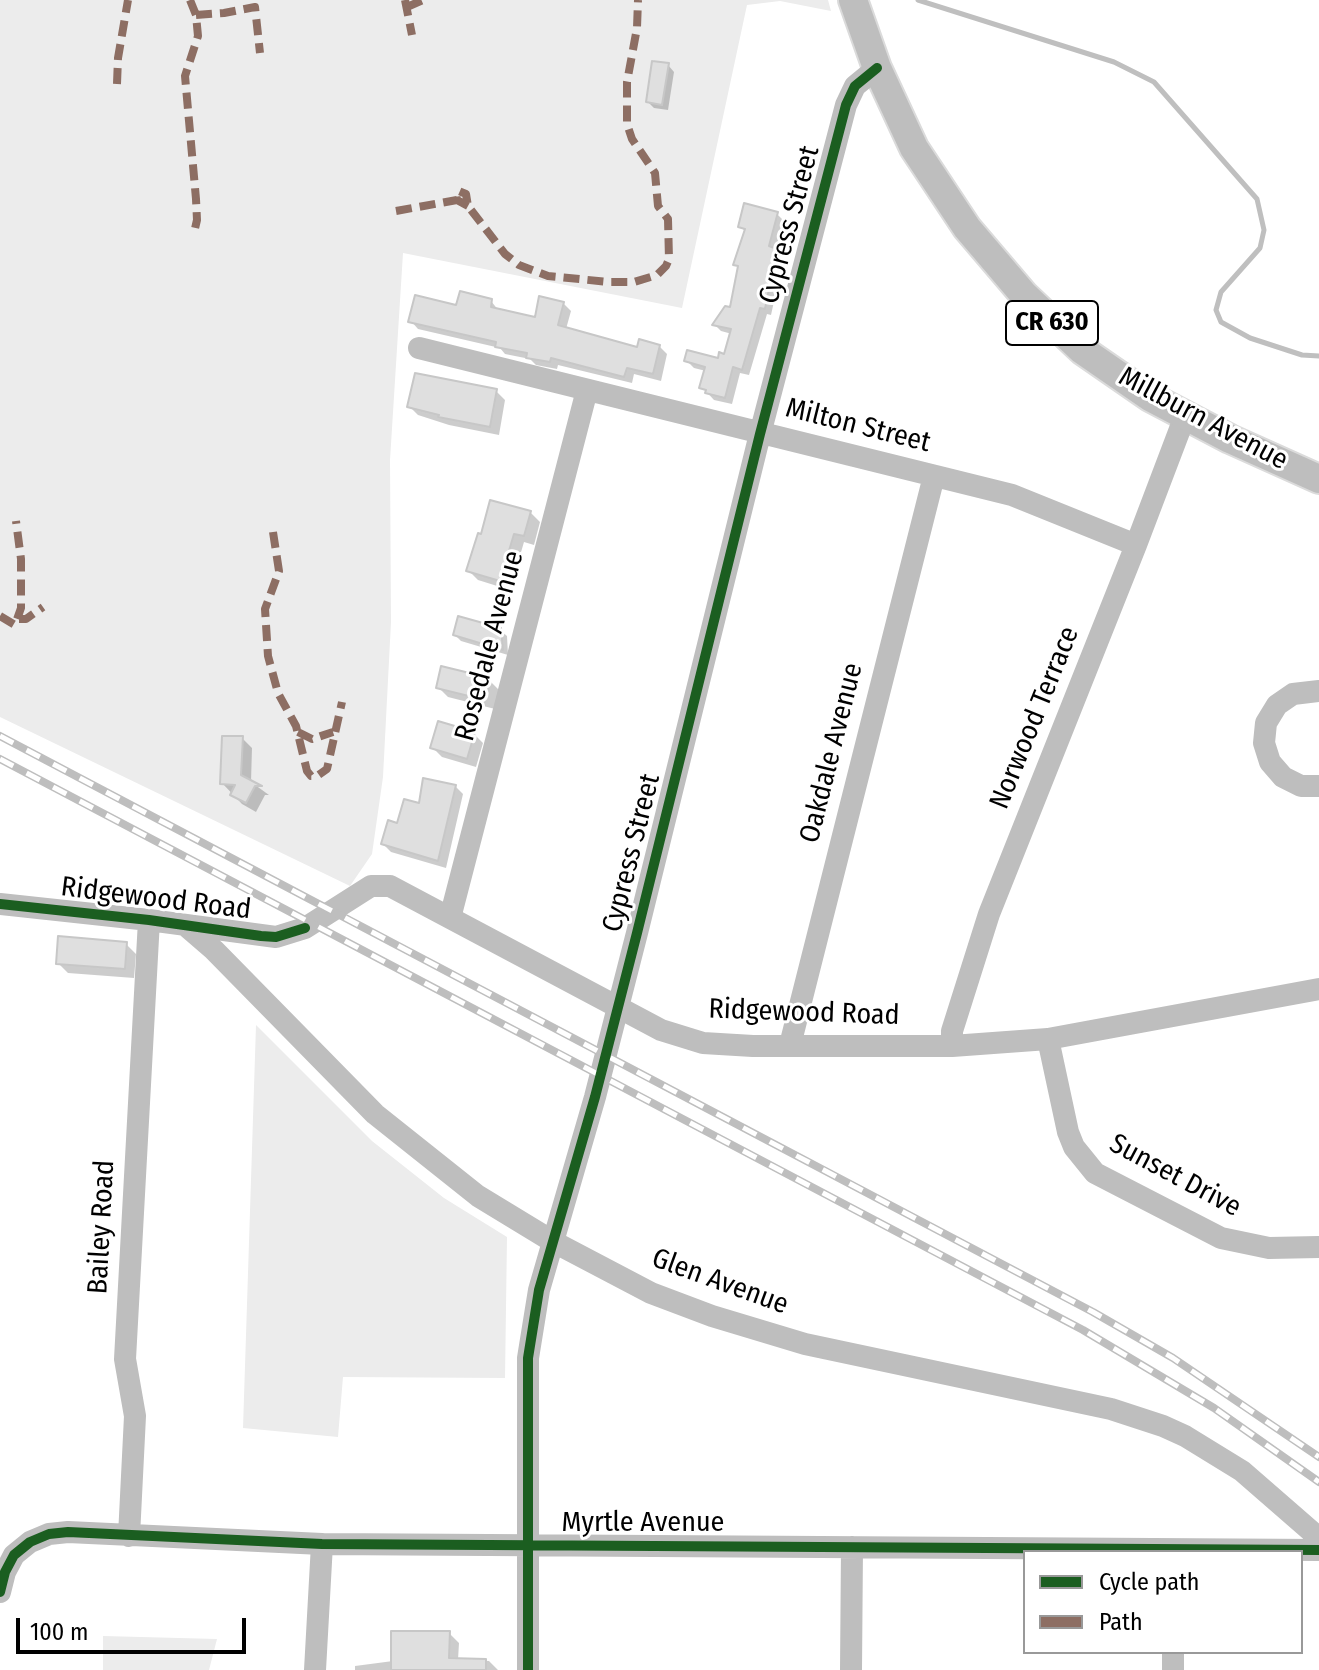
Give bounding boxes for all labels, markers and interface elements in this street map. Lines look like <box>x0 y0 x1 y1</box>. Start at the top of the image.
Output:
street label: Cypress Street <box>753 142 827 308</box>
road number: CR 630 <box>1006 301 1098 345</box>
street label: Millburn Avenue <box>1113 360 1293 478</box>
street label: Milton Street <box>782 392 934 460</box>
street label: Rosedale Avenue <box>448 547 532 745</box>
street label: Norwood Terrace <box>983 622 1087 814</box>
street label: Oakdale Avenue <box>793 660 871 846</box>
street label: Cypress Street <box>596 770 668 936</box>
street label: Ridgewood Road <box>59 871 253 927</box>
street label: Ridgewood Road <box>708 993 900 1033</box>
street label: Sunset Drive <box>1104 1127 1246 1225</box>
street label: Bailey Road <box>82 1159 122 1295</box>
street label: Glen Avenue <box>647 1242 793 1322</box>
street label: Myrtle Avenue <box>562 1506 724 1540</box>
legend <box>1023 1550 1303 1654</box>
text: Cycle path <box>1099 1568 1199 1596</box>
scale bar <box>20 1602 250 1652</box>
text: Path <box>1099 1608 1143 1636</box>
text: 100 m <box>30 1618 88 1646</box>

